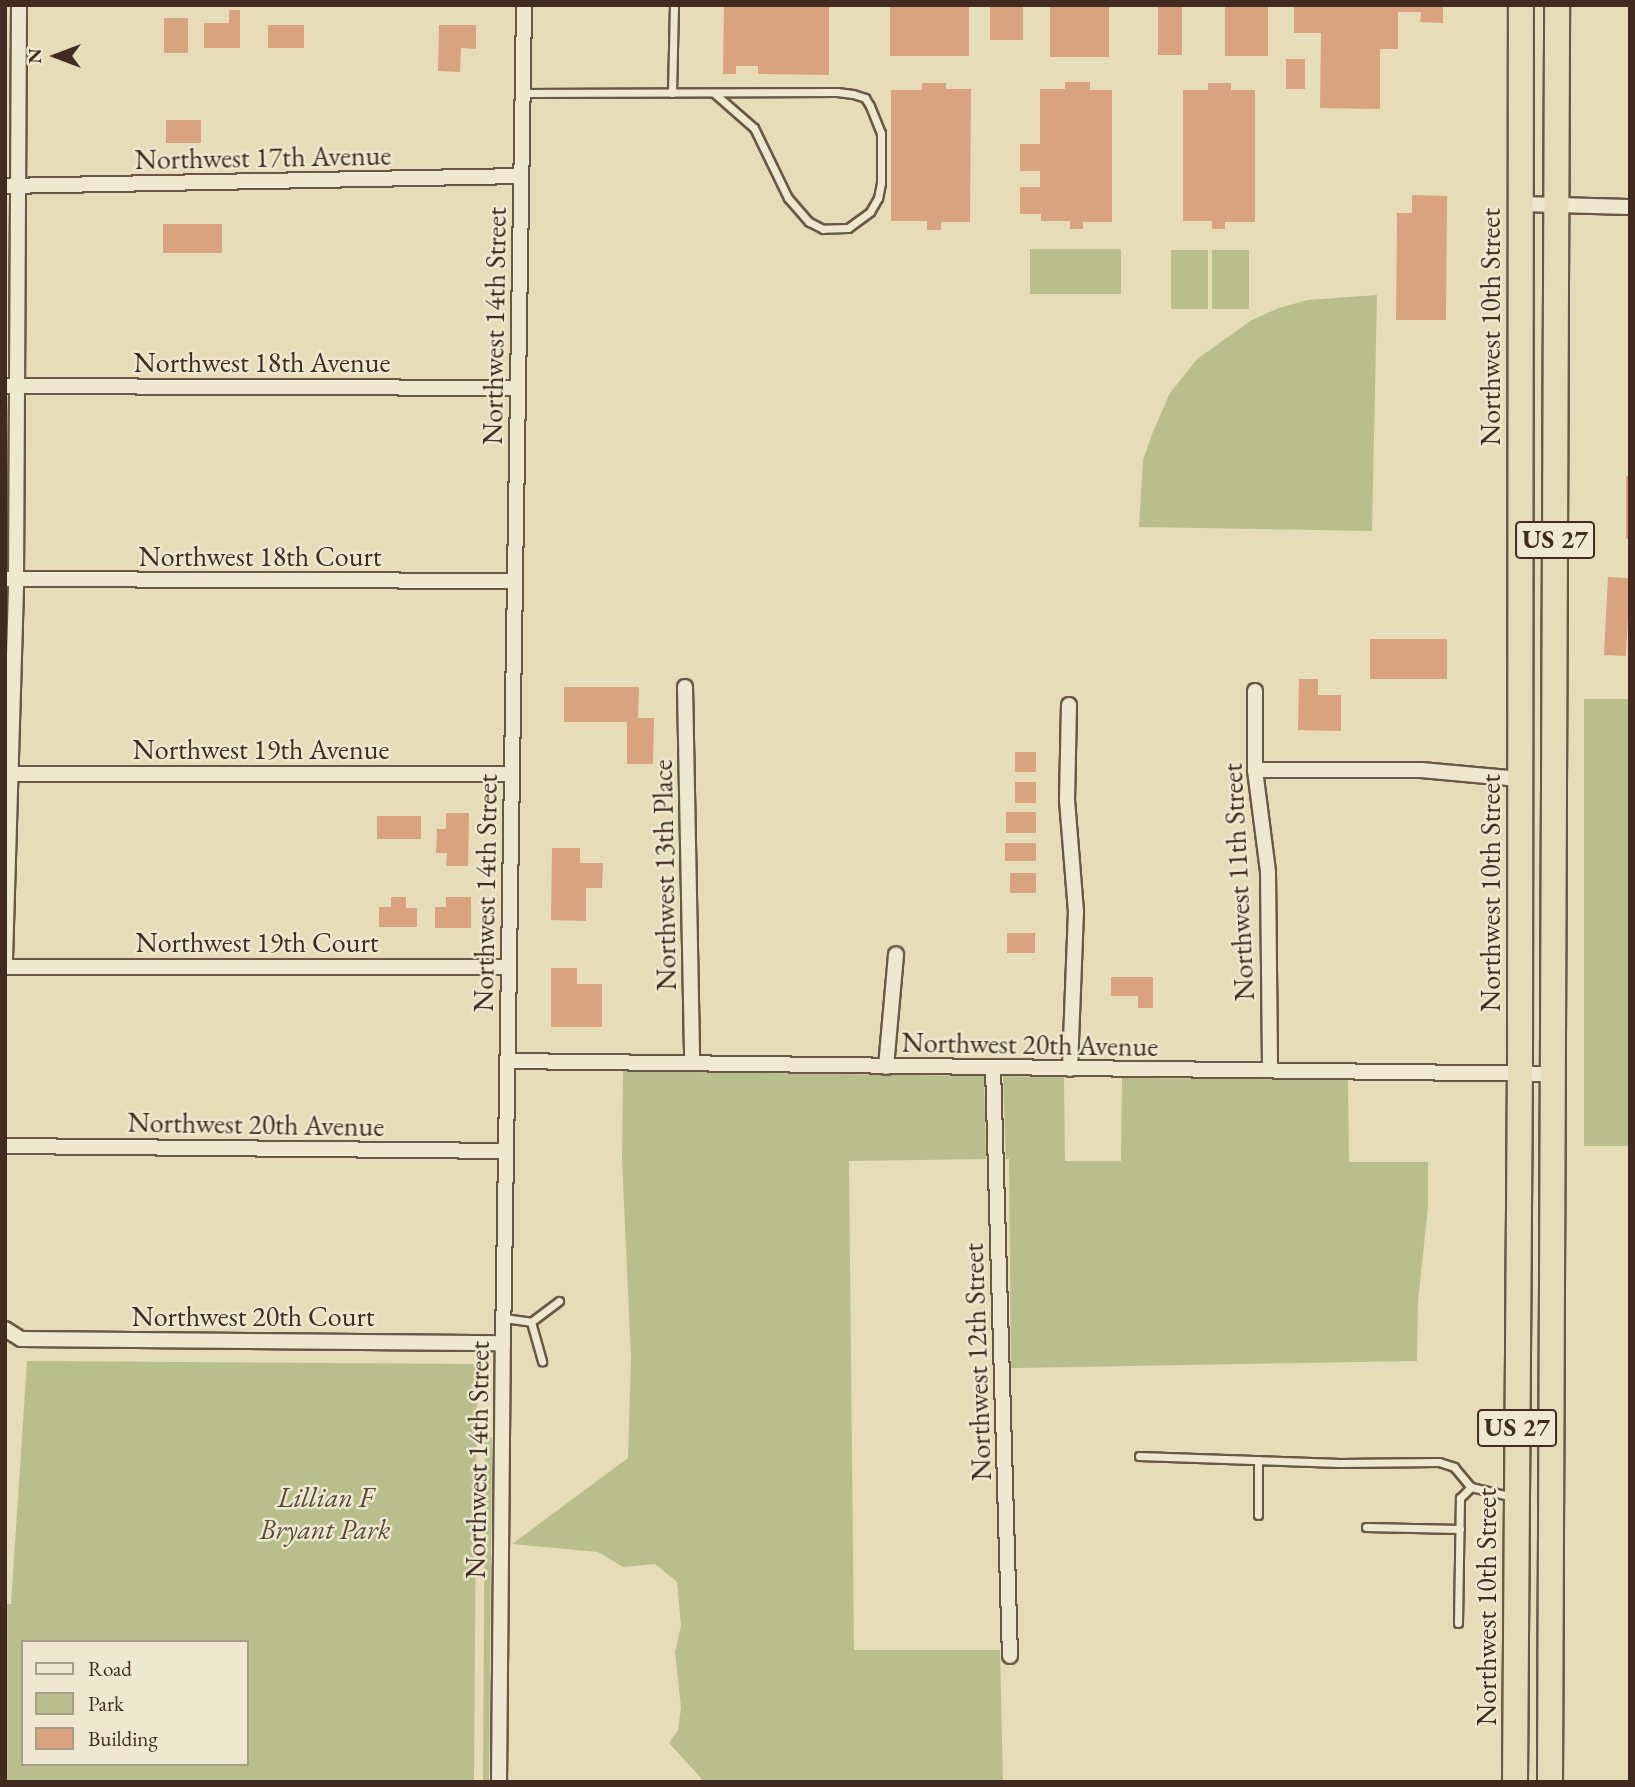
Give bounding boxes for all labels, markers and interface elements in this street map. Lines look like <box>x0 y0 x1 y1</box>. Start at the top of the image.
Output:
north arrow <box>21 21 91 91</box>
text: N <box>22 48 47 64</box>
street label: Northwest 17th Avenue <box>134 138 392 176</box>
street label: Northwest 14th Street <box>475 207 513 445</box>
street label: Northwest 10th Street <box>1473 208 1507 446</box>
street label: Northwest 18th Avenue <box>134 345 390 379</box>
road number: US 27 <box>1515 518 1595 562</box>
street label: Northwest 18th Court <box>138 539 382 573</box>
street label: Northwest 19th Avenue <box>133 732 389 766</box>
street label: Northwest 13th Place <box>645 759 683 991</box>
street label: Northwest 11th Street <box>1215 762 1261 1002</box>
street label: Northwest 14th Street <box>466 774 504 1012</box>
street label: Northwest 10th Street <box>1473 774 1507 1012</box>
street label: Northwest 19th Court <box>135 925 379 959</box>
street label: Northwest 20th Avenue <box>901 1025 1159 1063</box>
street label: Northwest 20th Avenue <box>127 1105 385 1143</box>
street label: Northwest 12th Street <box>956 1243 998 1481</box>
street label: Northwest 20th Court <box>131 1299 375 1333</box>
street label: Northwest 14th Street <box>458 1341 496 1579</box>
road number: US 27 <box>1477 1406 1557 1450</box>
park label: Lillian F Bryant Park <box>260 1480 390 1546</box>
street label: Northwest 10th Street <box>1469 1488 1503 1726</box>
legend <box>21 1640 248 1766</box>
text: Road <box>88 1655 132 1682</box>
text: Park <box>88 1690 124 1717</box>
text: Building <box>88 1725 158 1752</box>

